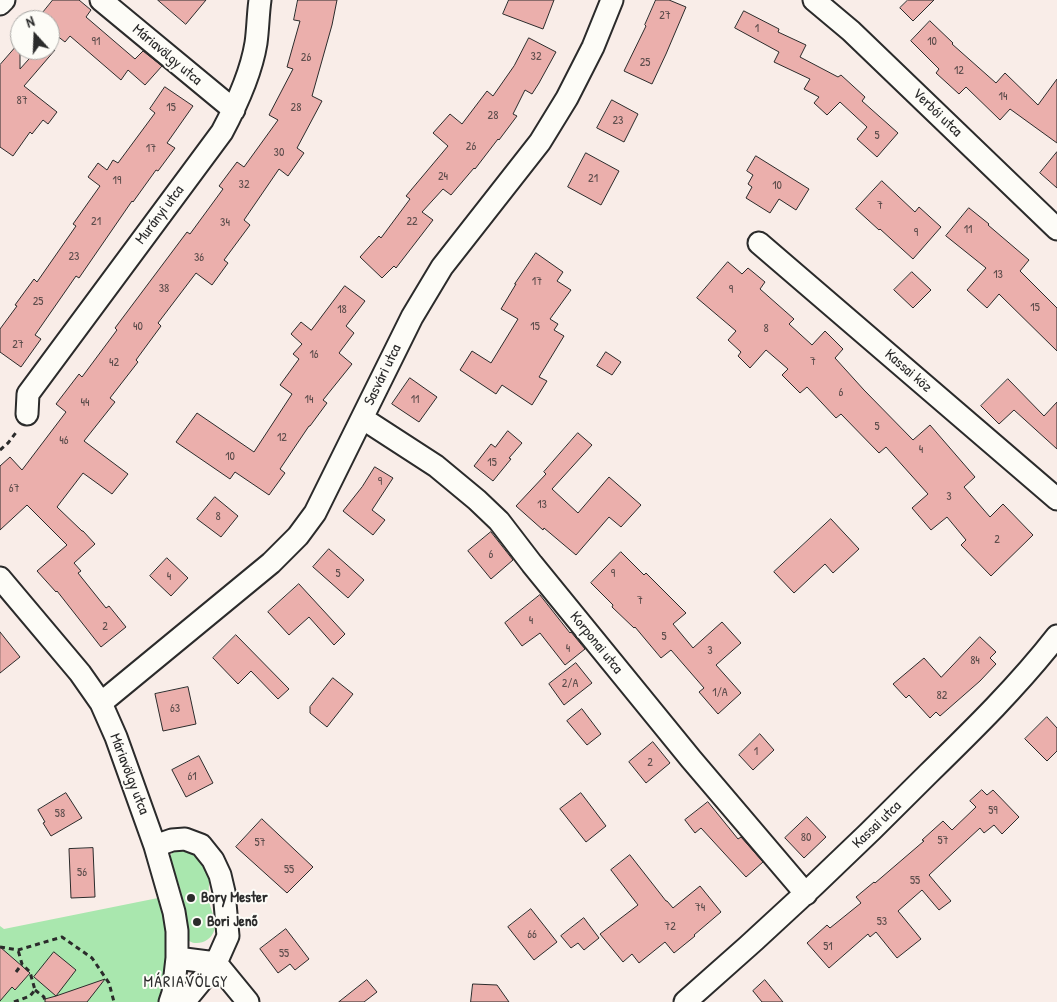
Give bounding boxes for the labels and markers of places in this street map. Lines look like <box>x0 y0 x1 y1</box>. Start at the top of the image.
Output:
place label: Bory Mester <box>201 889 268 907</box>
marker: Bory Mester <box>185 892 197 904</box>
place label: Bori Jenő <box>207 913 258 931</box>
marker: Bori Jenő <box>191 916 203 928</box>

